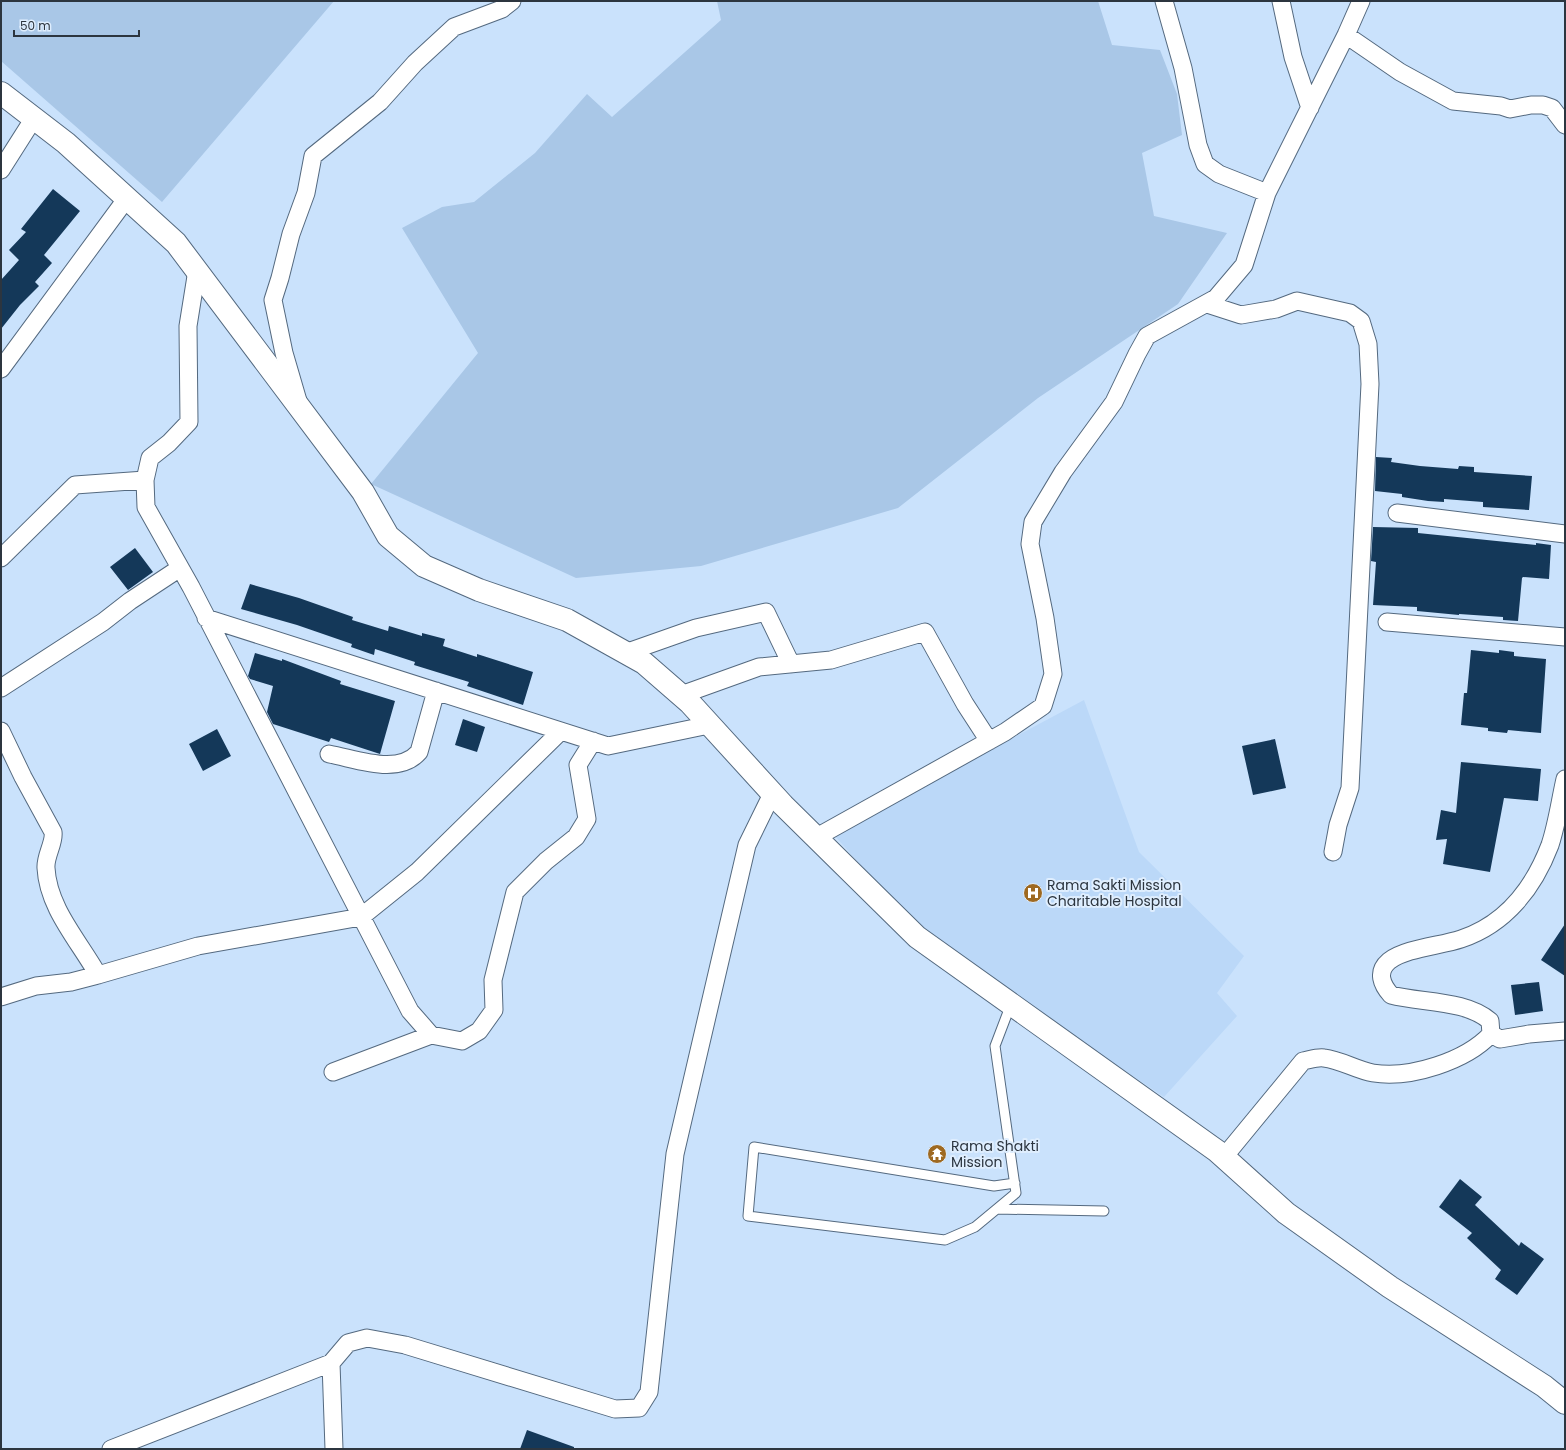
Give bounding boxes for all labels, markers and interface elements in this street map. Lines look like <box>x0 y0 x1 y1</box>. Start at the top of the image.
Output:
scale bar <box>14 12 139 38</box>
text: 50 m <box>20 17 51 34</box>
place label: Rama Sakti Mission Charitable Hospital <box>1047 875 1182 911</box>
hospital icon: Rama Sakti Mission Charitable Hospital <box>1022 882 1044 904</box>
place label: Rama Shakti Mission <box>951 1136 1039 1172</box>
temple icon: Rama Shakti Mission <box>926 1143 948 1165</box>

